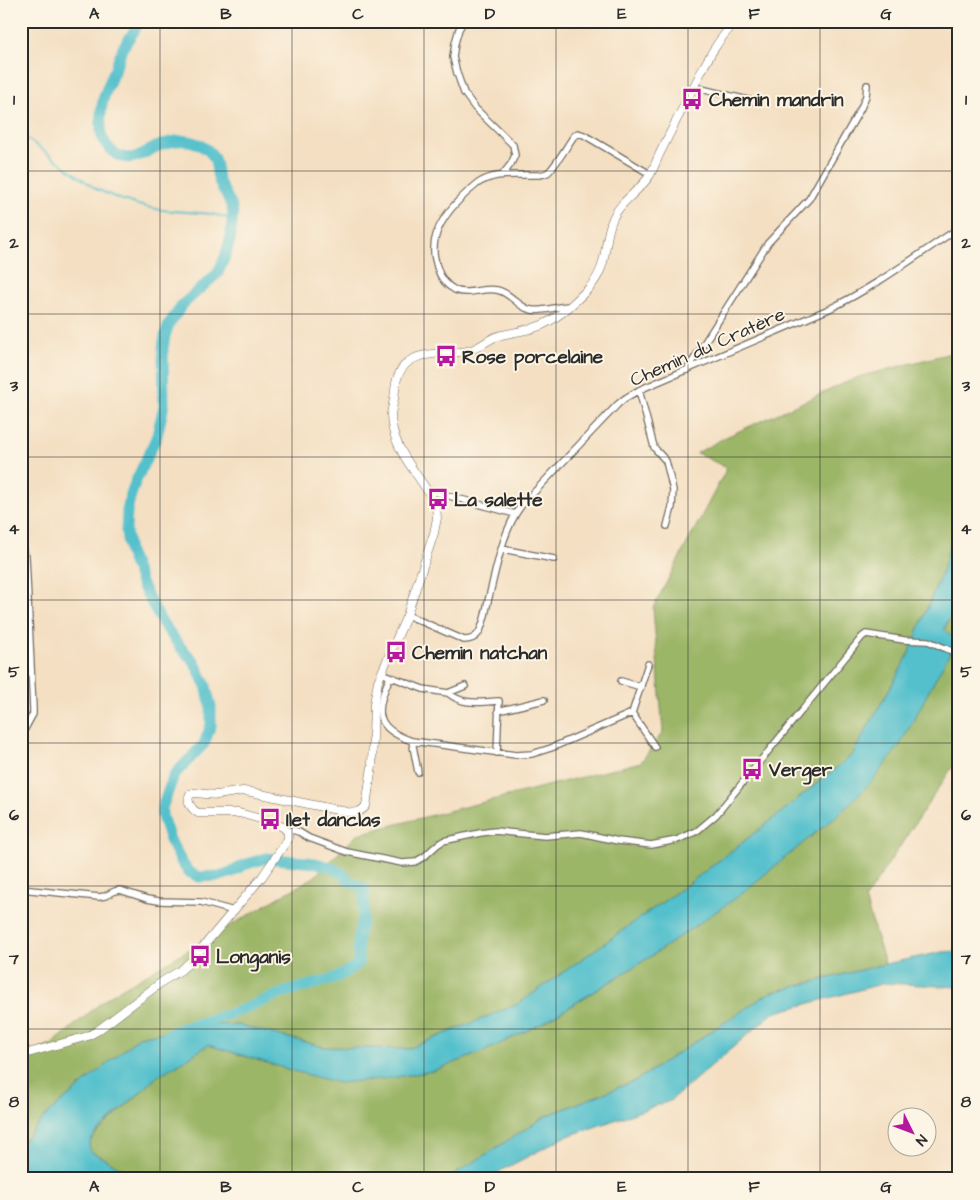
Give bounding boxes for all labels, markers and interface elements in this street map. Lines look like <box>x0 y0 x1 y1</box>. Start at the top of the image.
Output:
text: A <box>89 3 100 25</box>
text: B <box>220 3 232 25</box>
text: C <box>352 3 364 25</box>
text: D <box>485 3 496 25</box>
text: E <box>617 3 627 25</box>
text: F <box>748 3 760 25</box>
text: G <box>880 3 892 25</box>
bus stop icon: Chemin mandrin <box>679 86 705 112</box>
place label: Chemin mandrin <box>709 87 844 114</box>
text: 1 <box>13 89 16 111</box>
text: 1 <box>965 89 968 111</box>
text: 2 <box>8 232 19 254</box>
text: 2 <box>960 232 971 254</box>
street label: Chemin du Cratère <box>626 301 789 394</box>
bus stop icon: Rose porcelaine <box>433 343 459 369</box>
place label: Rose porcelaine <box>462 344 604 371</box>
text: 3 <box>9 375 19 397</box>
text: 3 <box>961 375 971 397</box>
bus stop icon: La salette <box>425 486 451 512</box>
place label: La salette <box>454 487 543 514</box>
text: 4 <box>9 518 20 540</box>
text: 4 <box>961 518 972 540</box>
bus stop icon: Chemin natchan <box>383 639 409 665</box>
place label: Chemin natchan <box>412 640 548 667</box>
text: 5 <box>8 661 20 683</box>
text: 5 <box>960 661 972 683</box>
bus stop icon: Verger <box>739 756 765 782</box>
place label: Verger <box>768 757 833 785</box>
text: 6 <box>9 804 19 826</box>
text: 6 <box>961 804 971 826</box>
bus stop icon: Ilet danclas <box>257 806 283 832</box>
place label: Ilet danclas <box>286 807 381 834</box>
bus stop icon: Longanis <box>187 943 213 969</box>
place label: Longanis <box>216 944 291 972</box>
text: 7 <box>8 948 19 970</box>
text: 7 <box>960 948 971 970</box>
text: 8 <box>9 1091 20 1113</box>
text: 8 <box>961 1091 972 1113</box>
north arrow <box>888 1108 938 1158</box>
text: N <box>910 1130 931 1150</box>
text: A <box>89 1176 100 1198</box>
text: B <box>220 1176 232 1198</box>
text: C <box>352 1176 364 1198</box>
text: D <box>485 1176 496 1198</box>
text: E <box>617 1176 627 1198</box>
text: F <box>748 1176 760 1198</box>
text: G <box>880 1176 892 1198</box>

